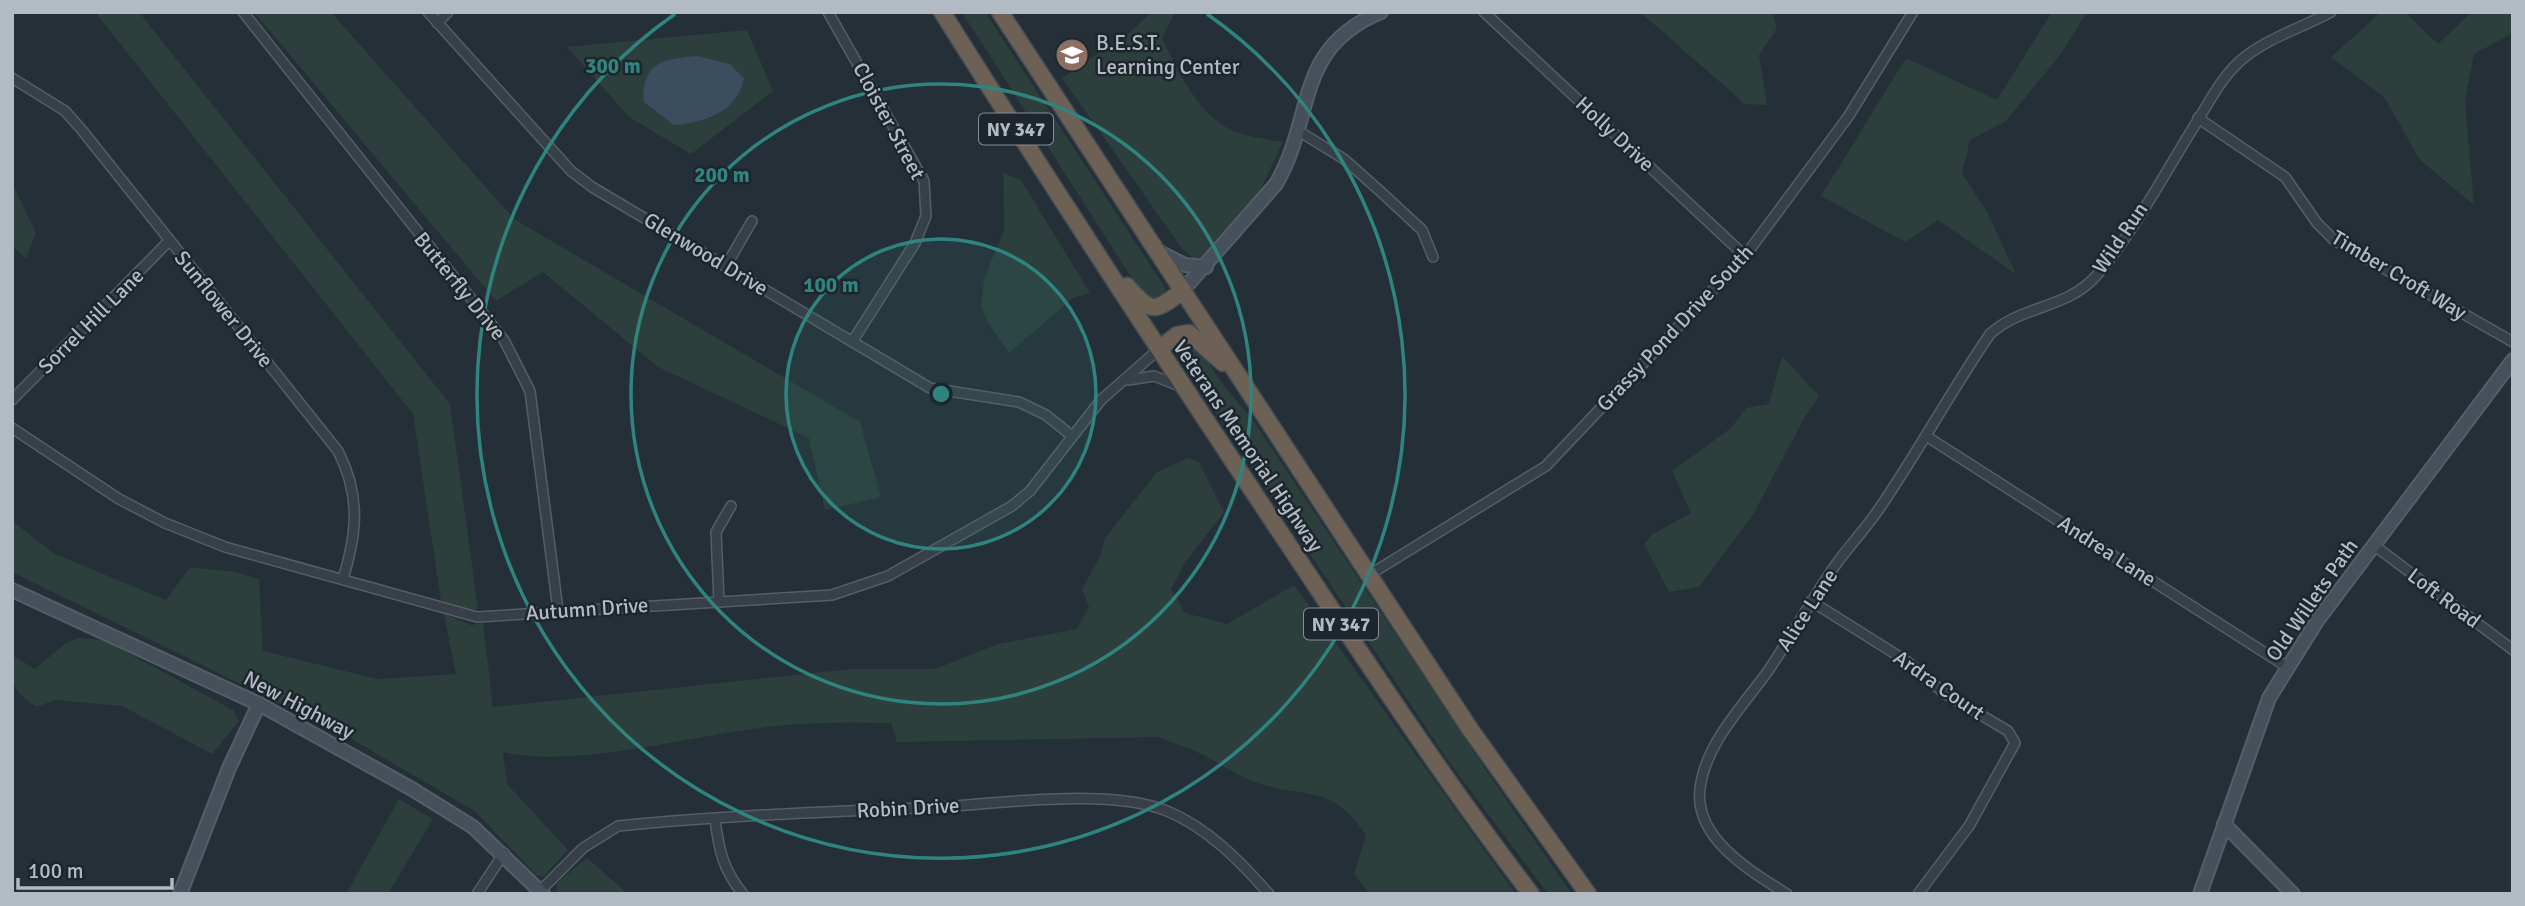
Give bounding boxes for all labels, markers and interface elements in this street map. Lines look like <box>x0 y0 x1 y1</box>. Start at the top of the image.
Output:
place label: B.E.S.T. Learning Center <box>1096 30 1240 80</box>
school or university icon: B.E.S.T. Learning Center <box>1053 36 1091 74</box>
text: 300 m <box>585 53 641 79</box>
street label: Cloister Street <box>847 58 931 184</box>
street label: Holly Drive <box>1570 91 1660 177</box>
road number: NY 347 <box>979 113 1053 144</box>
text: 200 m <box>694 162 750 188</box>
street label: Wild Run <box>2087 197 2153 279</box>
street label: Glenwood Drive <box>639 207 773 301</box>
street label: Timber Croft Way <box>2327 224 2471 326</box>
street label: Butterfly Drive <box>408 227 512 345</box>
street label: Grassy Pond Drive South <box>1591 239 1759 417</box>
street label: Sunflower Drive <box>169 245 279 373</box>
street label: Sorrel Hill Lane <box>33 263 149 379</box>
text: 100 m <box>803 272 859 298</box>
street label: Veterans Memorial Highway <box>1167 335 1329 557</box>
centre of rings <box>929 382 953 406</box>
street label: Andrea Lane <box>2053 510 2161 592</box>
street label: Old Willets Path <box>2260 534 2364 666</box>
street label: Loft Road <box>2402 562 2486 634</box>
street label: Alice Lane <box>1771 564 1843 656</box>
street label: Autumn Drive <box>525 592 649 626</box>
road number: NY 347 <box>1304 608 1378 639</box>
street label: Ardra Court <box>1889 644 1989 726</box>
street label: New Highway <box>239 665 359 745</box>
street label: Robin Drive <box>856 792 960 824</box>
scale bar <box>18 846 172 890</box>
text: 100 m <box>28 858 83 884</box>

